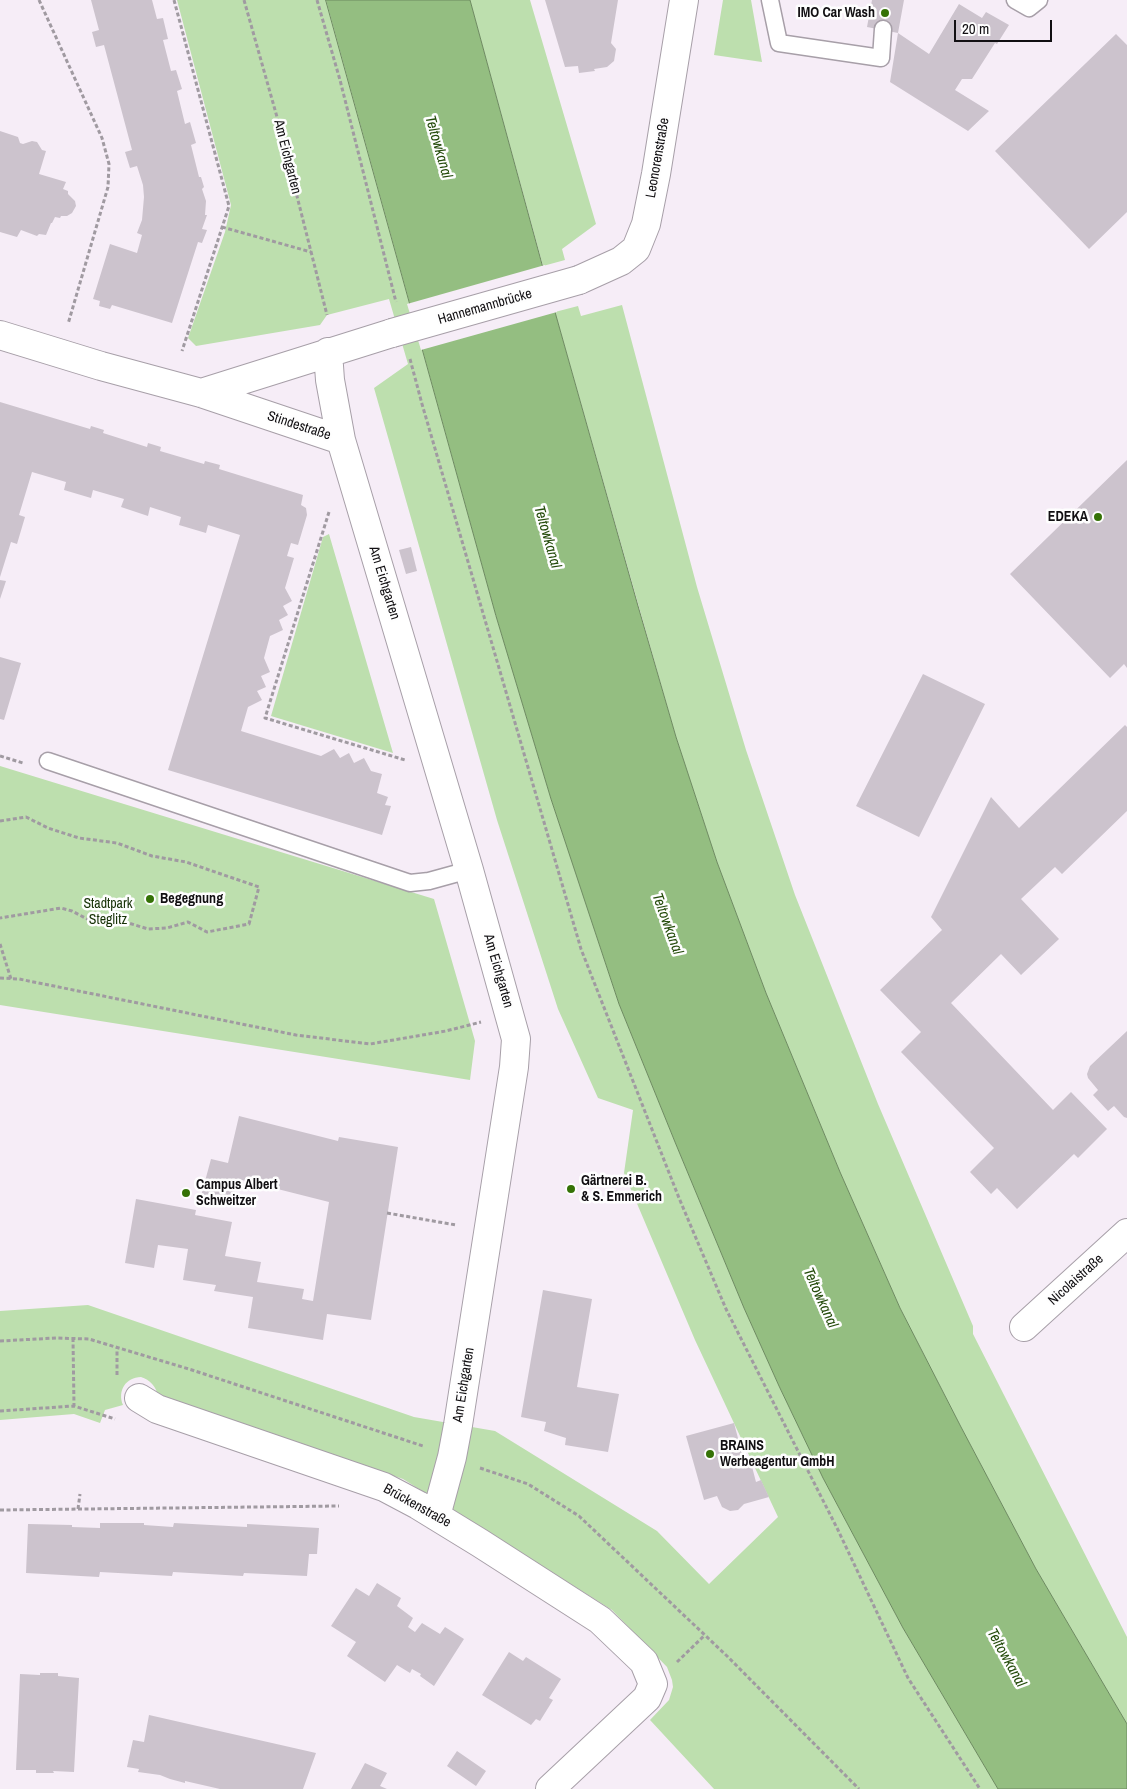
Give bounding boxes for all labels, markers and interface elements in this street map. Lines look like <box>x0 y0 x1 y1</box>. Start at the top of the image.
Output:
place label: IMO Car Wash <box>798 5 875 21</box>
marker: IMO Car Wash <box>879 7 891 19</box>
scale bar <box>957 10 1054 42</box>
text: 20 m <box>962 18 989 39</box>
water label: Teltowkanal <box>421 114 455 180</box>
street label: Leonorenstraße <box>643 117 673 199</box>
street label: Am Eichgarten <box>270 118 304 196</box>
street label: Hannemannbrücke <box>436 286 534 328</box>
street label: Stindestraße <box>265 408 333 444</box>
water label: Teltowkanal <box>530 504 564 570</box>
place label: EDEKA <box>1048 509 1088 525</box>
marker: EDEKA <box>1092 511 1104 523</box>
street label: Am Eichgarten <box>365 544 403 622</box>
place label: Begegnung <box>160 891 223 907</box>
water label: Teltowkanal <box>648 891 686 957</box>
marker: Begegnung <box>144 893 156 905</box>
park label: Stadtpark Steglitz <box>83 896 133 929</box>
street label: Am Eichgarten <box>479 932 517 1010</box>
place label: Gärtnerei B. & S. Emmerich <box>581 1173 662 1206</box>
place label: Campus Albert Schweitzer <box>196 1177 278 1210</box>
marker: Gärtnerei B. & S. Emmerich <box>565 1183 577 1195</box>
marker: Campus Albert Schweitzer <box>180 1187 192 1199</box>
street label: Nicolaistraße <box>1045 1251 1107 1309</box>
water label: Teltowkanal <box>799 1265 841 1331</box>
street label: Am Eichgarten <box>450 1346 478 1424</box>
place label: BRAINS Werbeagentur GmbH <box>720 1438 835 1470</box>
marker: BRAINS Werbeagentur GmbH <box>704 1448 716 1460</box>
street label: Brückenstraße <box>380 1481 454 1531</box>
water label: Teltowkanal <box>983 1626 1029 1690</box>

